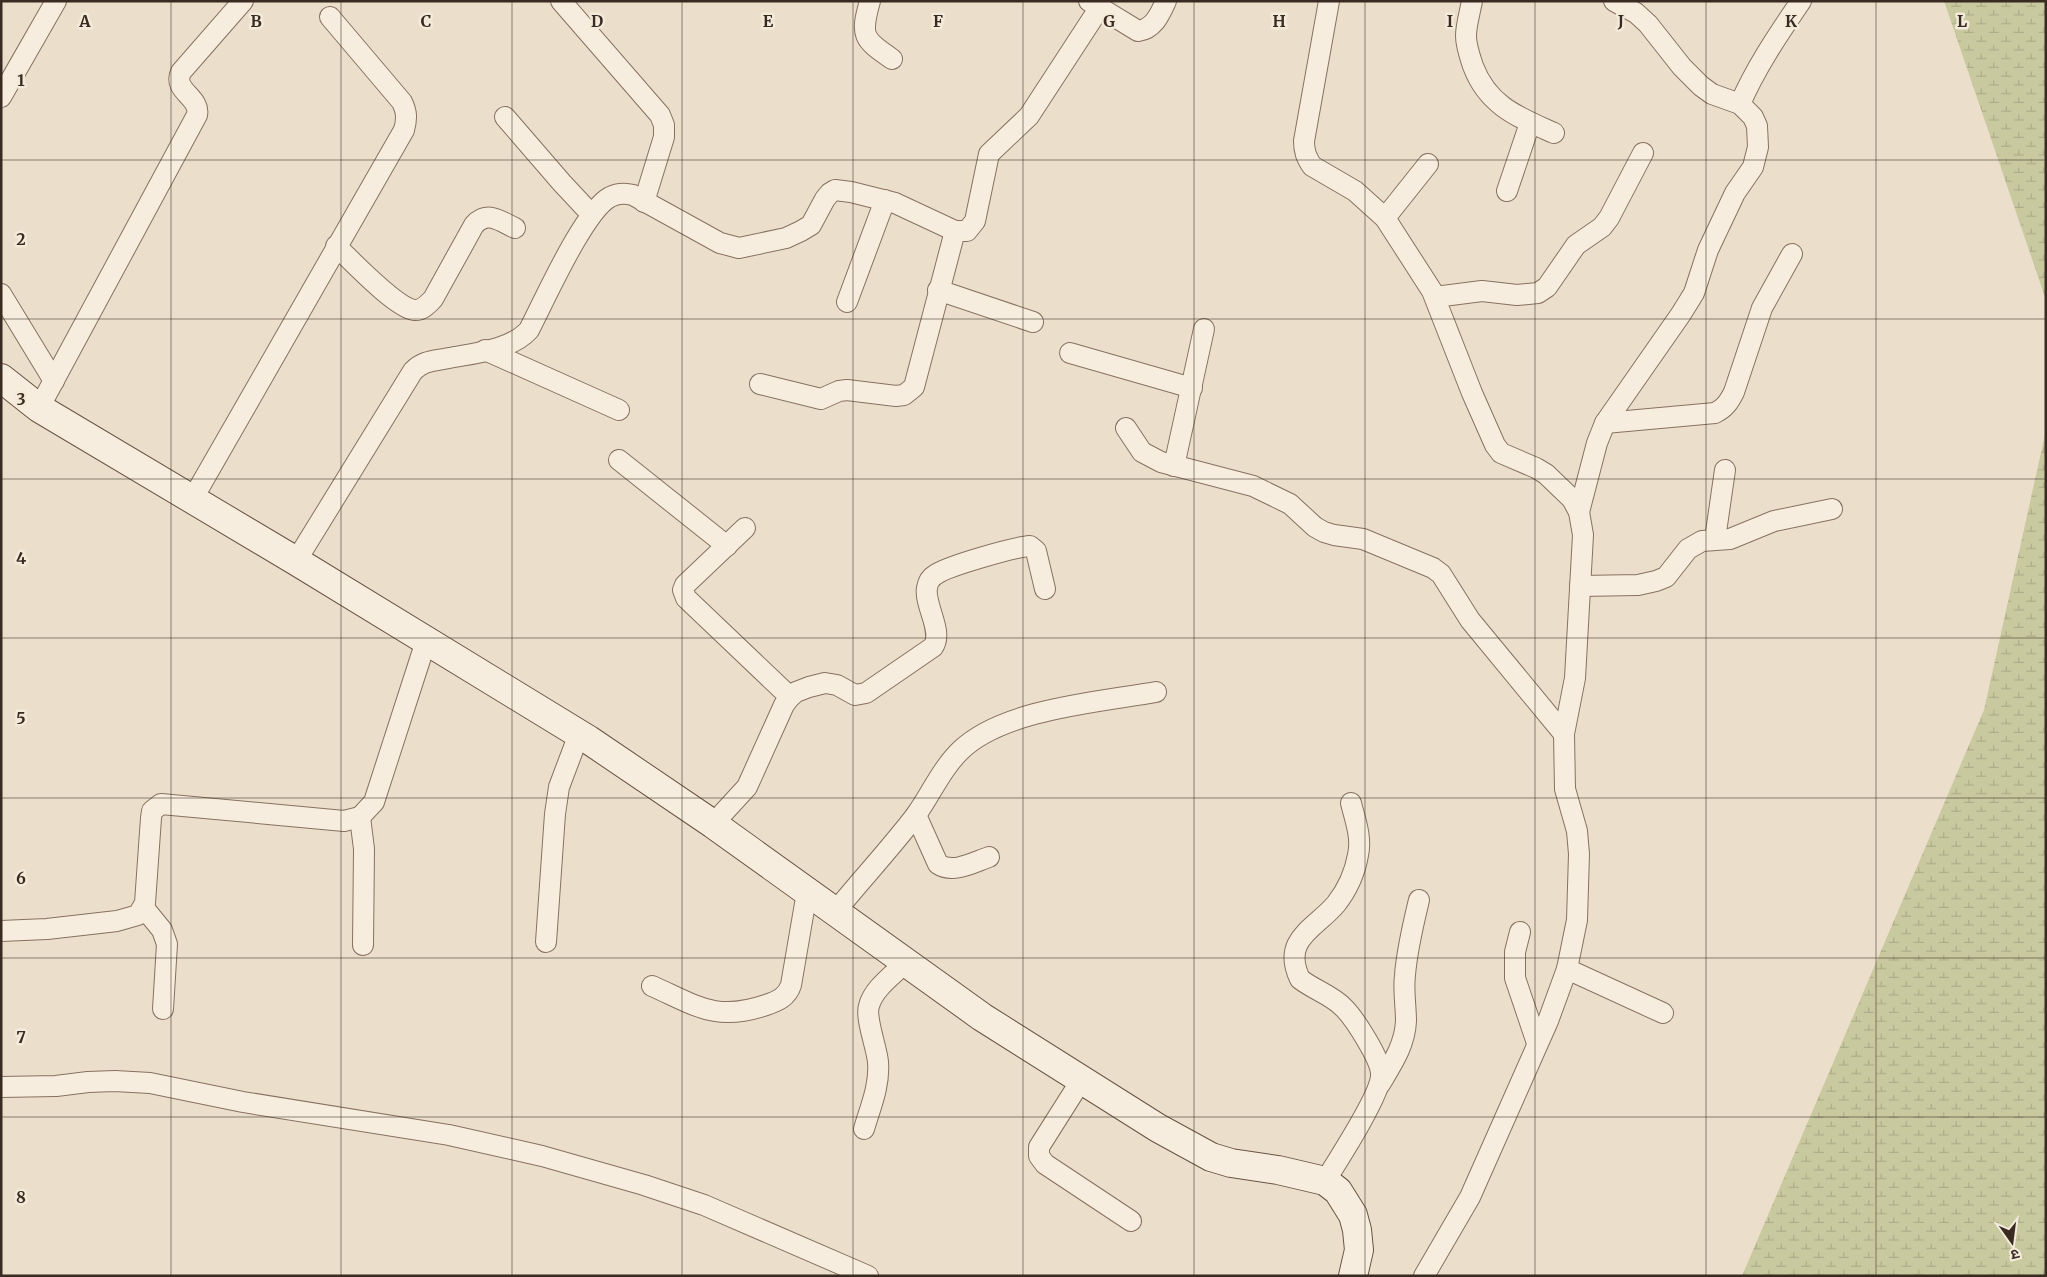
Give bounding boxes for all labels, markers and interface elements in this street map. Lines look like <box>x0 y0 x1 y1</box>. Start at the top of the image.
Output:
text: A <box>78 11 91 31</box>
text: B <box>250 11 262 31</box>
text: C <box>421 11 431 31</box>
text: D <box>591 11 603 31</box>
text: E <box>763 11 774 31</box>
text: F <box>933 11 943 31</box>
text: G <box>1103 11 1115 31</box>
text: H <box>1272 11 1286 31</box>
text: I <box>1447 11 1453 31</box>
text: J <box>1617 11 1624 31</box>
text: K <box>1785 11 1797 31</box>
text: L <box>1957 11 1967 31</box>
text: 1 <box>17 70 25 90</box>
text: 2 <box>16 229 26 249</box>
text: 3 <box>16 389 26 409</box>
text: 4 <box>16 548 26 568</box>
text: 5 <box>16 708 26 728</box>
text: 6 <box>16 868 26 888</box>
text: 7 <box>16 1027 26 1047</box>
text: 8 <box>16 1187 26 1207</box>
north arrow <box>1987 1217 2037 1267</box>
text: उ <box>2008 1245 2021 1265</box>

